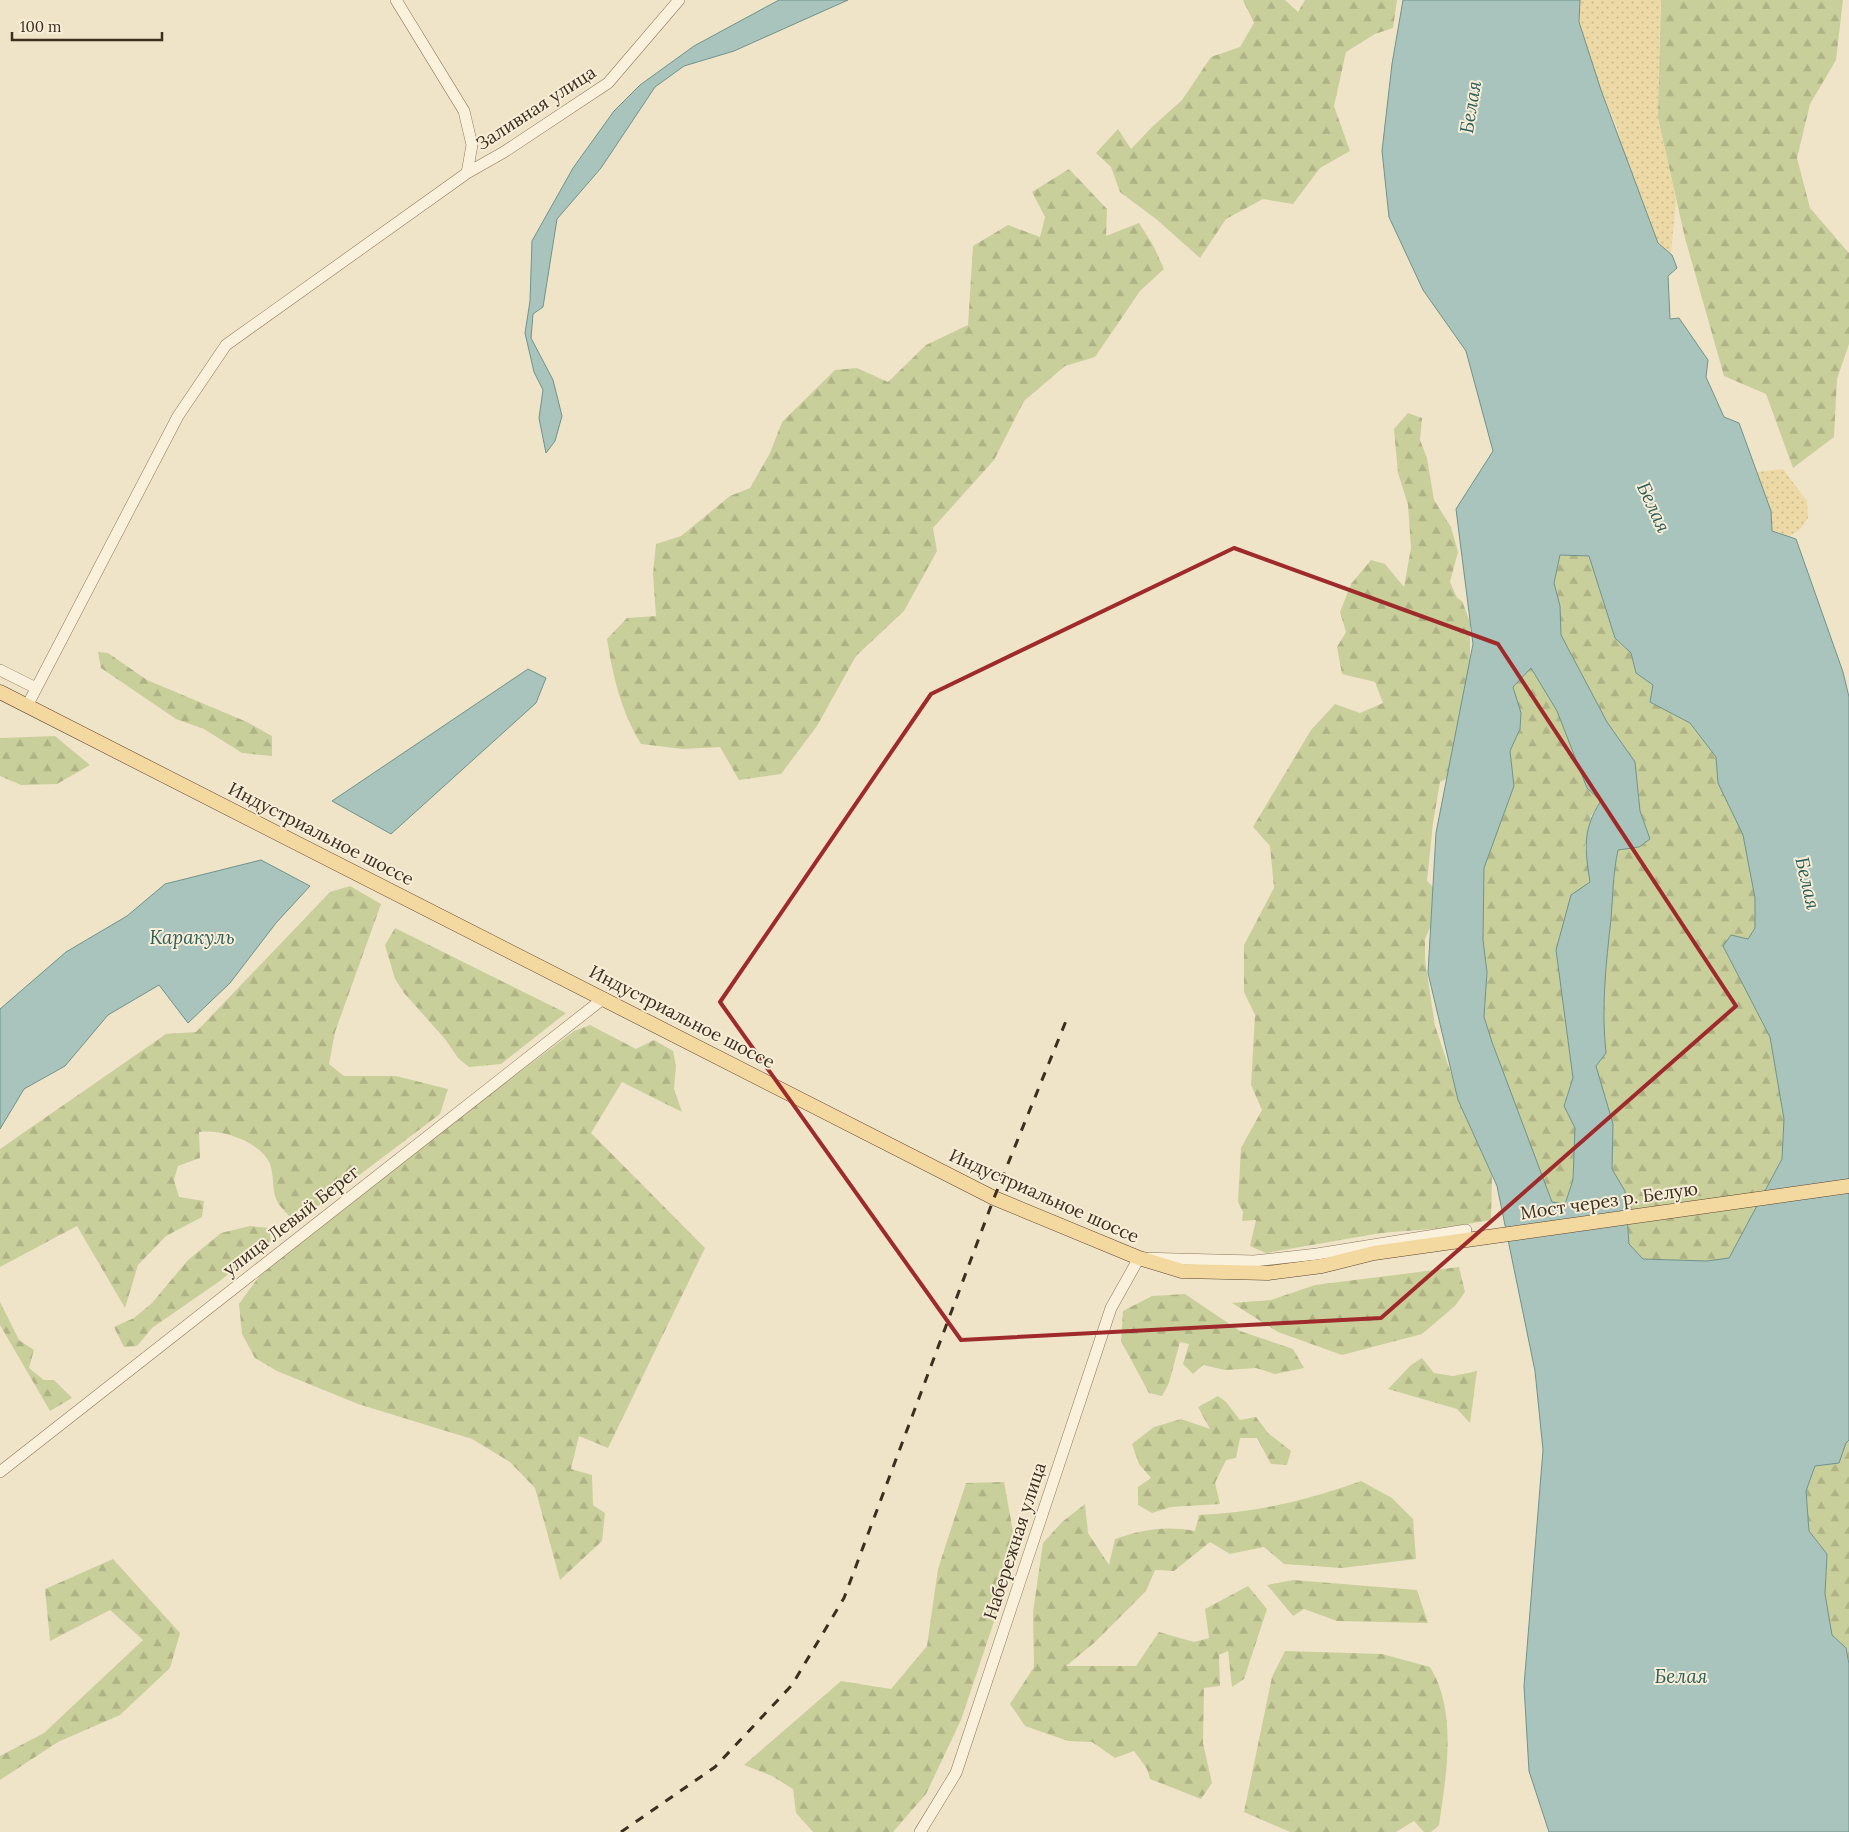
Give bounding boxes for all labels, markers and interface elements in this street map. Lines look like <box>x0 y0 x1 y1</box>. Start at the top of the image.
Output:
scale bar <box>12 10 162 42</box>
text: 100 m <box>20 17 61 36</box>
street label: Заливная улица <box>471 60 600 155</box>
water label: Белая <box>1454 79 1486 135</box>
water label: Белая <box>1632 478 1676 536</box>
street label: Индустриальное шоссе <box>225 777 418 890</box>
water label: Белая <box>1790 854 1826 912</box>
water label: Каракуль <box>149 925 235 949</box>
street label: Индустриальное шоссе <box>586 960 779 1073</box>
street label: Индустриальное шоссе <box>946 1143 1143 1248</box>
street label: улица Левый Берег <box>218 1160 363 1281</box>
street label: Мост через р. Белую <box>1519 1177 1699 1224</box>
street label: Набережная улица <box>978 1459 1051 1622</box>
water label: Белая <box>1655 1664 1708 1688</box>

